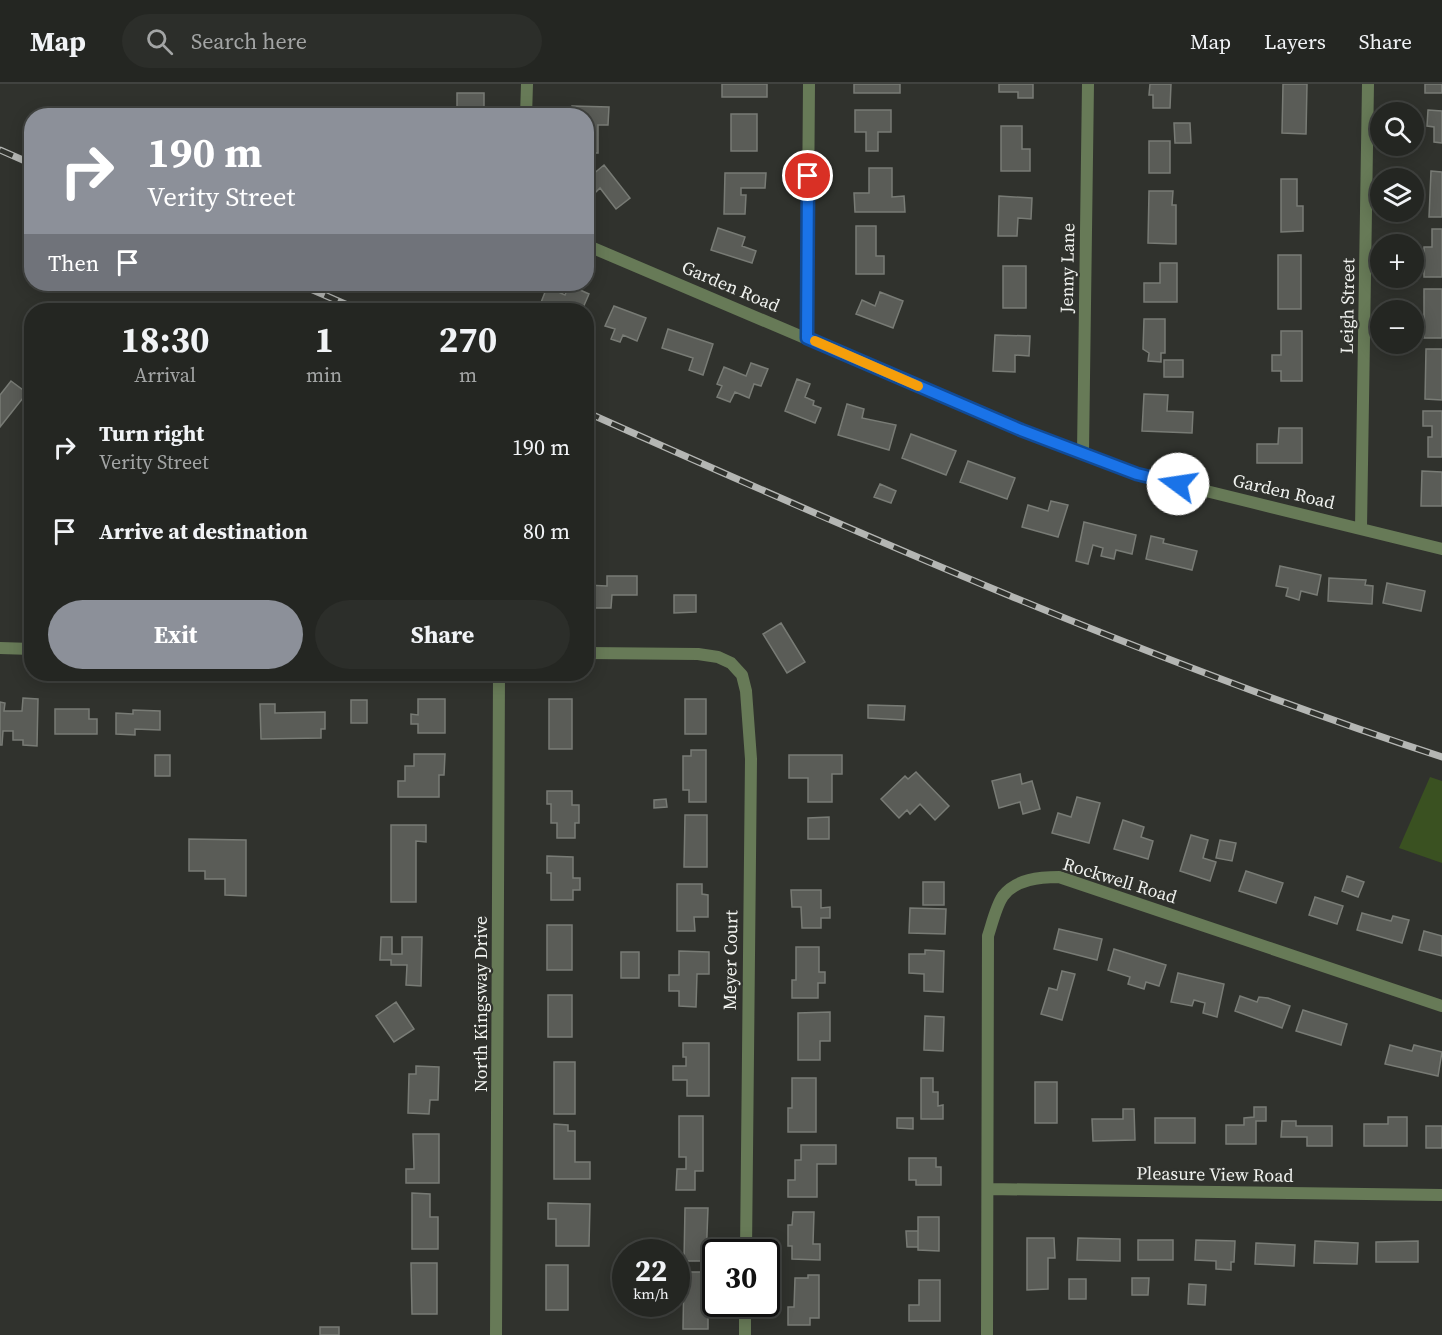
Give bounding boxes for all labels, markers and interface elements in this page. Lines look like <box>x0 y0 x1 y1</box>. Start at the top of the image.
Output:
search box <box>122 14 542 68</box>
text: Map <box>30 22 86 60</box>
icon: search <box>143 25 176 58</box>
text: Search here <box>191 26 307 56</box>
text: Map <box>1190 27 1231 56</box>
text: Layers <box>1264 27 1326 56</box>
text: Share <box>1359 27 1412 56</box>
map controls <box>1370 102 1424 354</box>
button: search <box>1370 102 1424 156</box>
text: 190 m <box>147 123 262 181</box>
icon: right <box>48 132 126 210</box>
pin <box>782 150 833 201</box>
icon: arrive <box>791 159 824 192</box>
button: layers <box>1370 168 1424 222</box>
text: Verity Street <box>147 178 295 215</box>
street label: Jenny Lane <box>1054 223 1080 314</box>
button: + <box>1370 234 1424 288</box>
icon: arrive <box>111 246 144 279</box>
text: Then <box>48 248 99 278</box>
street label: Garden Road <box>678 254 784 318</box>
street label: Leigh Street <box>1334 258 1360 354</box>
button: − <box>1370 300 1424 354</box>
text: 18:30 <box>121 315 209 364</box>
text: 1 <box>314 315 334 364</box>
text: 270 <box>439 315 497 364</box>
text: Arrival <box>134 361 196 389</box>
text: min <box>306 361 342 389</box>
text: m <box>459 361 477 389</box>
text: Turn right <box>99 418 204 448</box>
icon: right <box>48 431 81 464</box>
text: 190 m <box>512 432 570 462</box>
text: Verity Street <box>99 448 209 476</box>
position arrow <box>1146 452 1210 516</box>
street label: Garden Road <box>1230 467 1338 515</box>
icon: arrive <box>48 515 81 548</box>
text: Arrive at destination <box>99 516 308 546</box>
text: 80 m <box>523 516 570 546</box>
button: Exit <box>48 600 303 669</box>
button: Share <box>315 600 570 669</box>
street label: Rockwell Road <box>1060 851 1180 909</box>
street label: Meyer Court <box>717 910 743 1010</box>
street label: North Kingsway Drive <box>468 916 493 1092</box>
street label: Pleasure View Road <box>1136 1160 1294 1188</box>
speed limit sign: 30 <box>702 1239 780 1317</box>
text: 22 <box>635 1250 667 1291</box>
text: km/h <box>633 1283 669 1304</box>

